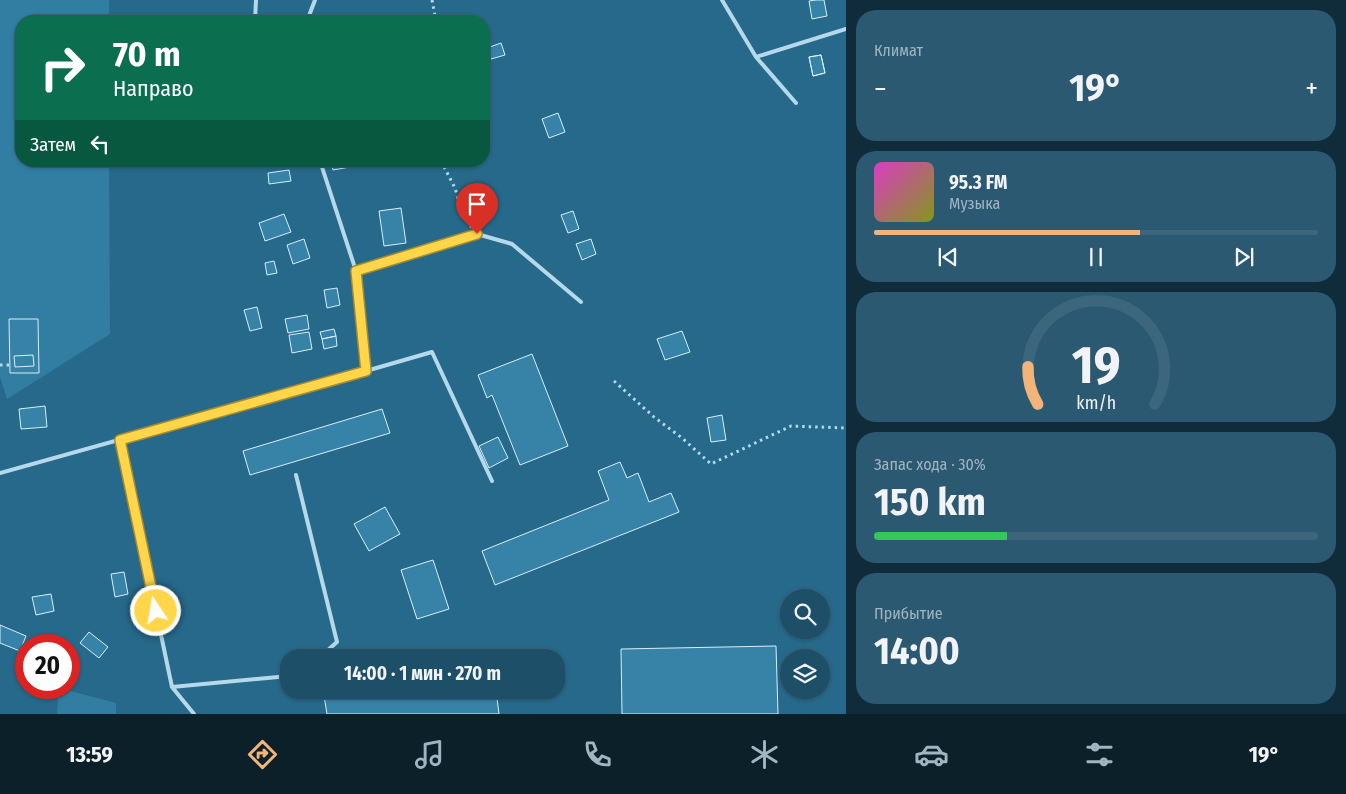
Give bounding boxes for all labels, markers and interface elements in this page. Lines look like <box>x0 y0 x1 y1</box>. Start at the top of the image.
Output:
text: 70 m <box>113 33 181 75</box>
icon: right <box>30 35 95 100</box>
text: Климат <box>874 41 923 60</box>
text: 19° <box>1069 65 1123 111</box>
text: − <box>874 72 887 105</box>
text: + <box>1305 72 1318 105</box>
text: Направо <box>113 75 194 102</box>
icon: left <box>86 130 114 158</box>
text: Затем <box>30 133 76 156</box>
text: 95.3 FM <box>949 171 1007 194</box>
pin <box>456 183 498 234</box>
icon: arrive <box>463 190 491 218</box>
text: Музыка <box>949 194 1000 213</box>
icon: previous <box>934 243 962 271</box>
icon: pause <box>1082 243 1110 271</box>
icon: next <box>1230 243 1258 271</box>
text: 19 <box>1072 334 1120 397</box>
text: km/h <box>1076 392 1116 414</box>
text: Запас хода · 30% <box>874 455 986 474</box>
text: 150 km <box>874 479 986 525</box>
position arrow <box>129 584 181 636</box>
map controls <box>780 589 830 699</box>
button: search <box>780 589 830 639</box>
text: Прибытие <box>874 604 943 623</box>
text: 14:00 <box>874 628 960 674</box>
speed limit sign: 20 <box>15 634 80 699</box>
button: layers <box>780 649 830 699</box>
text: 14:00 · 1 мин · 270 m <box>344 662 501 685</box>
icon: directions <box>245 737 280 772</box>
icon: music <box>412 737 447 772</box>
icon: phone <box>580 737 615 772</box>
icon: climate <box>747 737 782 772</box>
icon: car <box>914 737 949 772</box>
icon: filters <box>1082 737 1117 772</box>
text: 13:59 <box>66 741 113 768</box>
text: 19° <box>1249 741 1280 768</box>

